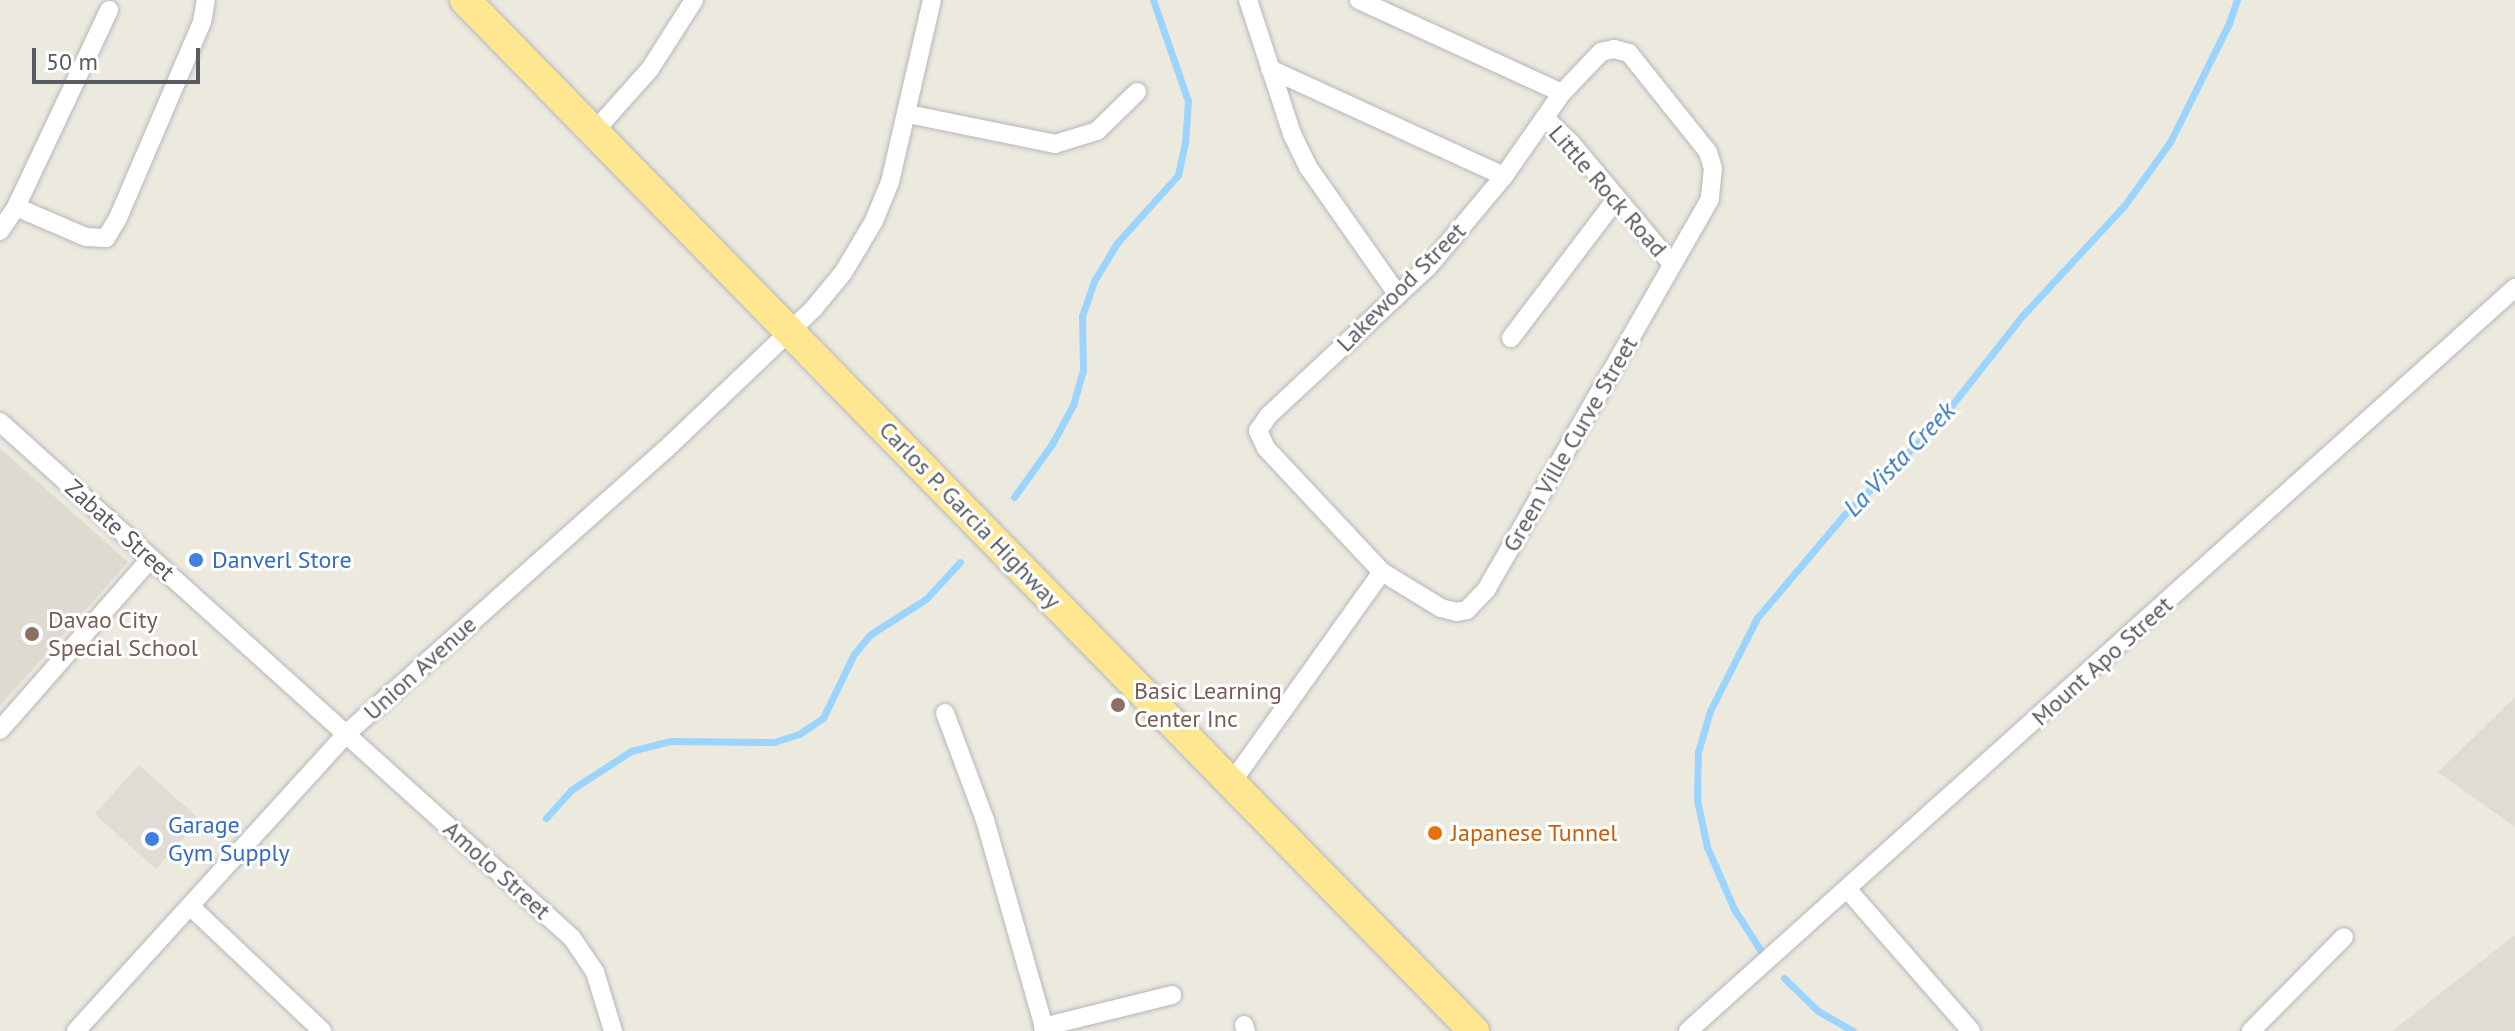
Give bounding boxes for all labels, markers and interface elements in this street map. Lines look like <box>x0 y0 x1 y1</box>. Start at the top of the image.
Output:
scale bar <box>36 32 204 82</box>
text: 50 m <box>46 46 98 77</box>
street label: Little Rock Road <box>1543 119 1673 263</box>
street label: Lakewood Street <box>1330 216 1472 358</box>
street label: Green Ville Curve Street <box>1496 331 1644 557</box>
water label: La Vista Creek <box>1836 395 1962 523</box>
street label: Carlos P. Garcia Highway <box>872 415 1068 615</box>
street label: Zabate Street <box>59 473 181 587</box>
place label: Danverl Store <box>212 546 352 574</box>
marker: Danverl Store <box>187 551 205 569</box>
street label: Mount Apo Street <box>2025 590 2179 732</box>
place label: Davao City Special School <box>48 606 198 662</box>
street label: Union Avenue <box>357 610 483 726</box>
marker: Davao City Special School <box>23 625 41 643</box>
place label: Basic Learning Center Inc <box>1134 677 1283 733</box>
marker: Basic Learning Center Inc <box>1109 696 1127 714</box>
place label: Garage Gym Supply <box>168 811 290 867</box>
street label: Amolo Street <box>438 814 556 926</box>
place label: Japanese Tunnel <box>1451 819 1618 847</box>
marker: Japanese Tunnel <box>1426 824 1444 842</box>
marker: Garage Gym Supply <box>143 830 161 848</box>

